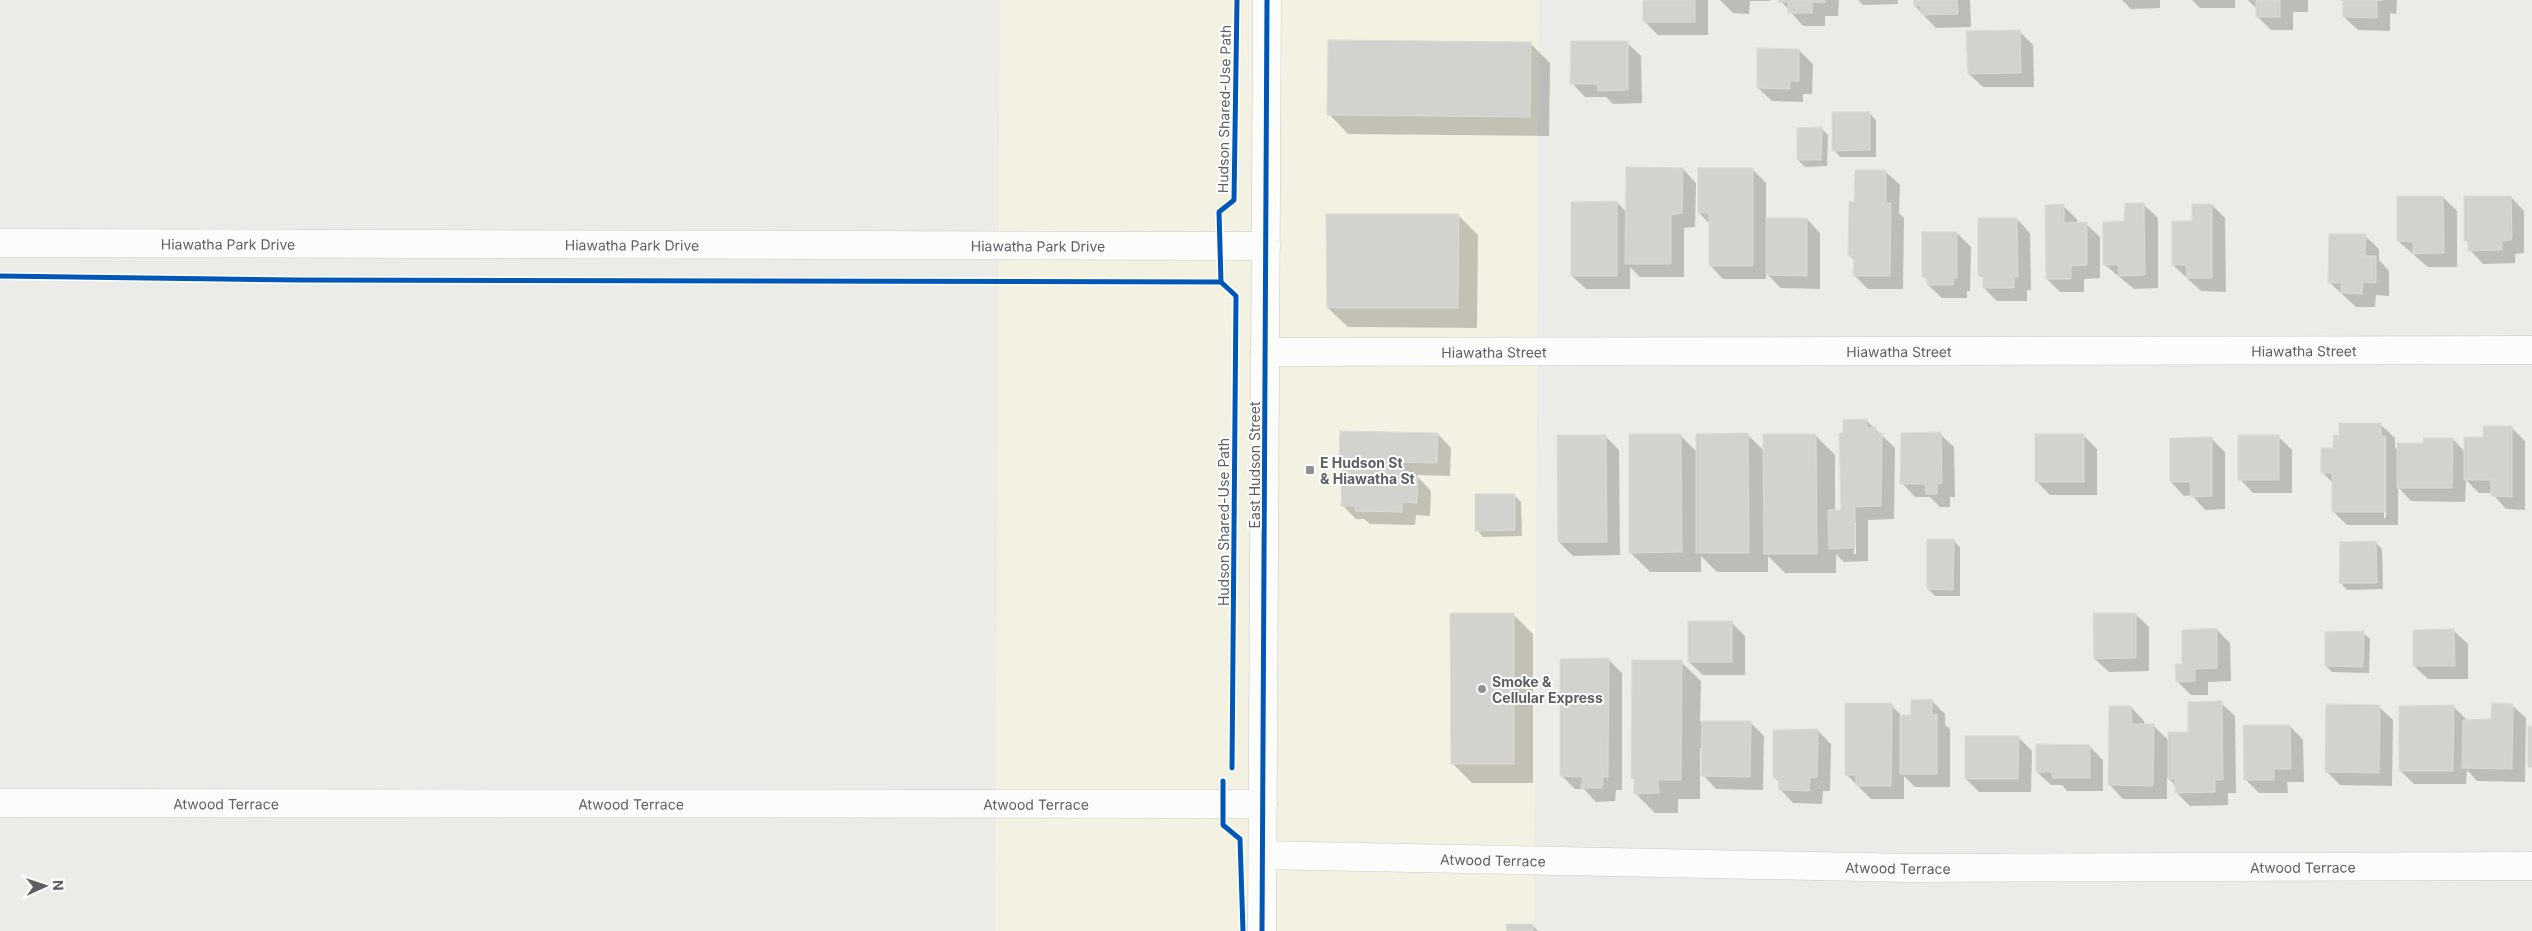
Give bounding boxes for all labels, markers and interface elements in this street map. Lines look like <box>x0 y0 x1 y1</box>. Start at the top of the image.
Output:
street label: Hudson Shared-Use Path <box>1214 25 1234 193</box>
street label: Hiawatha Park Drive <box>161 235 295 252</box>
street label: Hiawatha Park Drive <box>565 236 699 253</box>
street label: Hiawatha Park Drive <box>971 237 1105 254</box>
street label: Hiawatha Street <box>1846 342 1952 360</box>
street label: Hiawatha Street <box>2251 342 2357 359</box>
street label: Hiawatha Street <box>1441 343 1547 360</box>
street label: East Hudson Street <box>1246 401 1263 528</box>
street label: Hudson Shared-Use Path <box>1215 438 1232 606</box>
place label: E Hudson St & Hiawatha St <box>1320 454 1415 487</box>
marker: E Hudson St & Hiawatha St <box>1304 464 1316 476</box>
place label: Smoke & Cellular Express <box>1492 673 1603 706</box>
marker: Smoke & Cellular Express <box>1476 683 1488 695</box>
street label: Atwood Terrace <box>173 795 279 812</box>
street label: Atwood Terrace <box>578 795 684 812</box>
street label: Atwood Terrace <box>983 795 1089 812</box>
street label: Atwood Terrace <box>1440 850 1546 869</box>
street label: Atwood Terrace <box>1845 858 1951 877</box>
street label: Atwood Terrace <box>2250 858 2356 875</box>
north arrow <box>20 861 70 911</box>
text: N <box>50 880 67 891</box>

